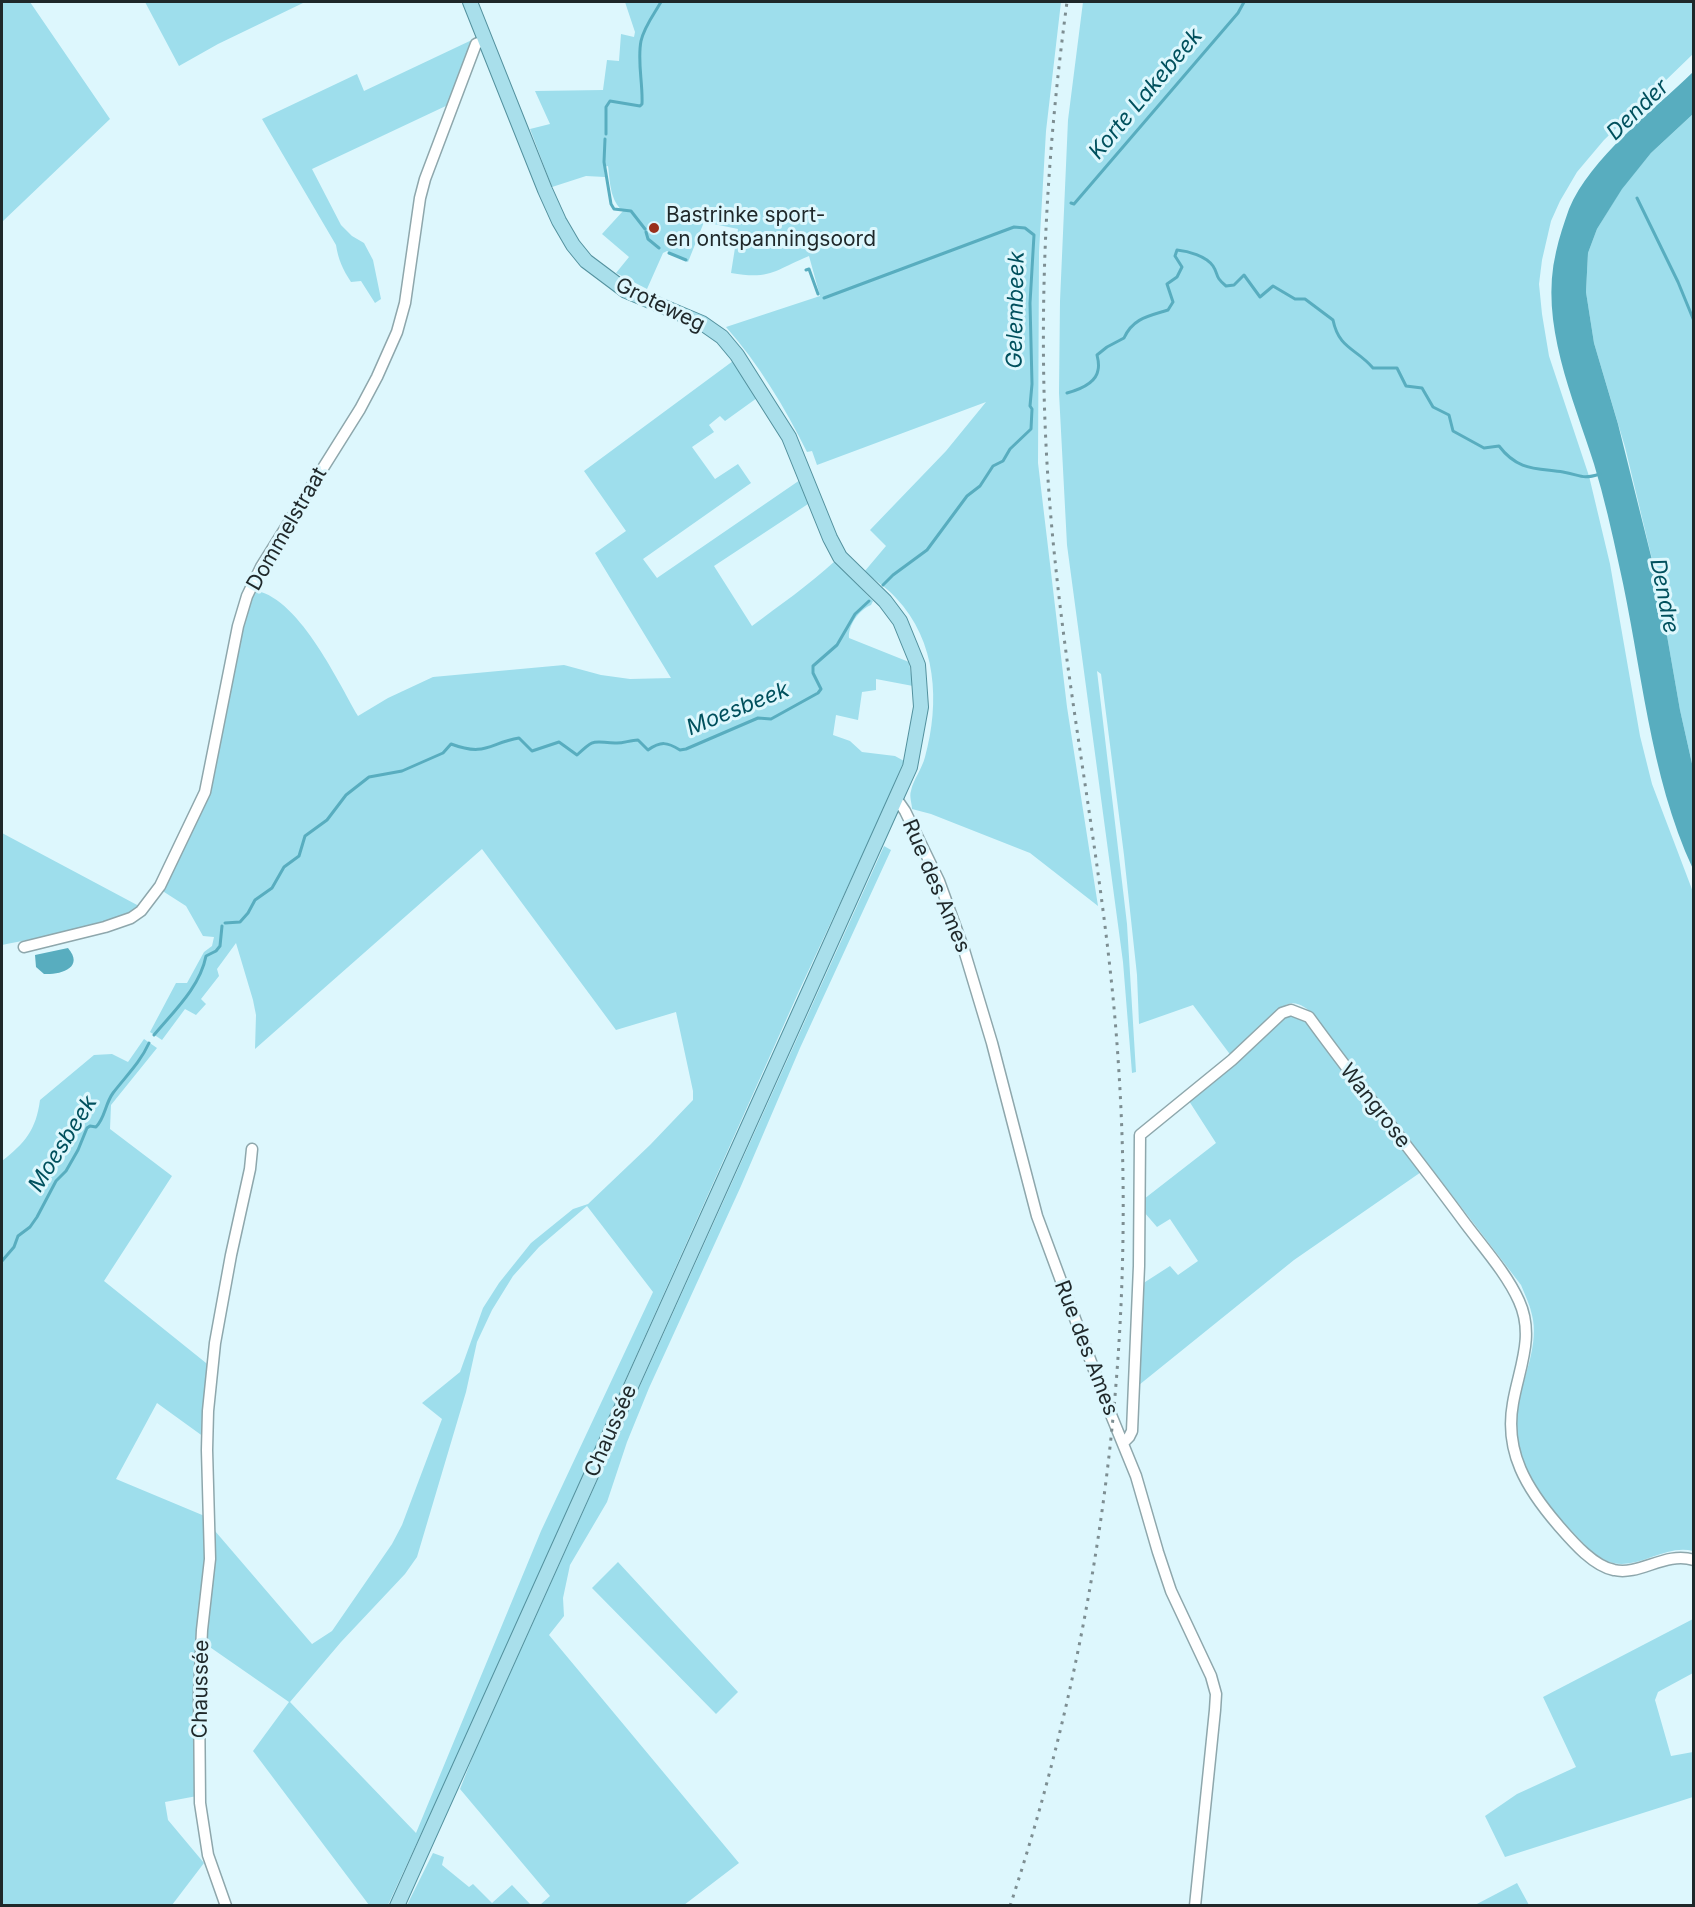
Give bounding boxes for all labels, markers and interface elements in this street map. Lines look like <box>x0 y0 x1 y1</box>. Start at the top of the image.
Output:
water label: Korte Lakebeek <box>1084 23 1208 165</box>
water label: Dender <box>1602 74 1674 146</box>
place label: Bastrinke sport- en ontspanningsoord <box>666 203 876 253</box>
marker: Bastrinke sport- en ontspanningsoord <box>647 221 661 235</box>
water label: Gelembeek <box>1002 251 1030 369</box>
street label: Groteweg <box>611 273 709 337</box>
street label: Dommelstraat <box>242 463 332 595</box>
water label: Dendre <box>1644 556 1684 636</box>
water label: Moesbeek <box>683 676 793 742</box>
street label: Rue des Ames <box>897 816 975 956</box>
street label: Wangrose <box>1334 1059 1416 1153</box>
water label: Moesbeek <box>23 1091 103 1197</box>
street label: Rue des Ames <box>1049 1277 1123 1419</box>
street label: Chaussée <box>579 1381 643 1481</box>
street label: Chaussée <box>188 1639 214 1739</box>

